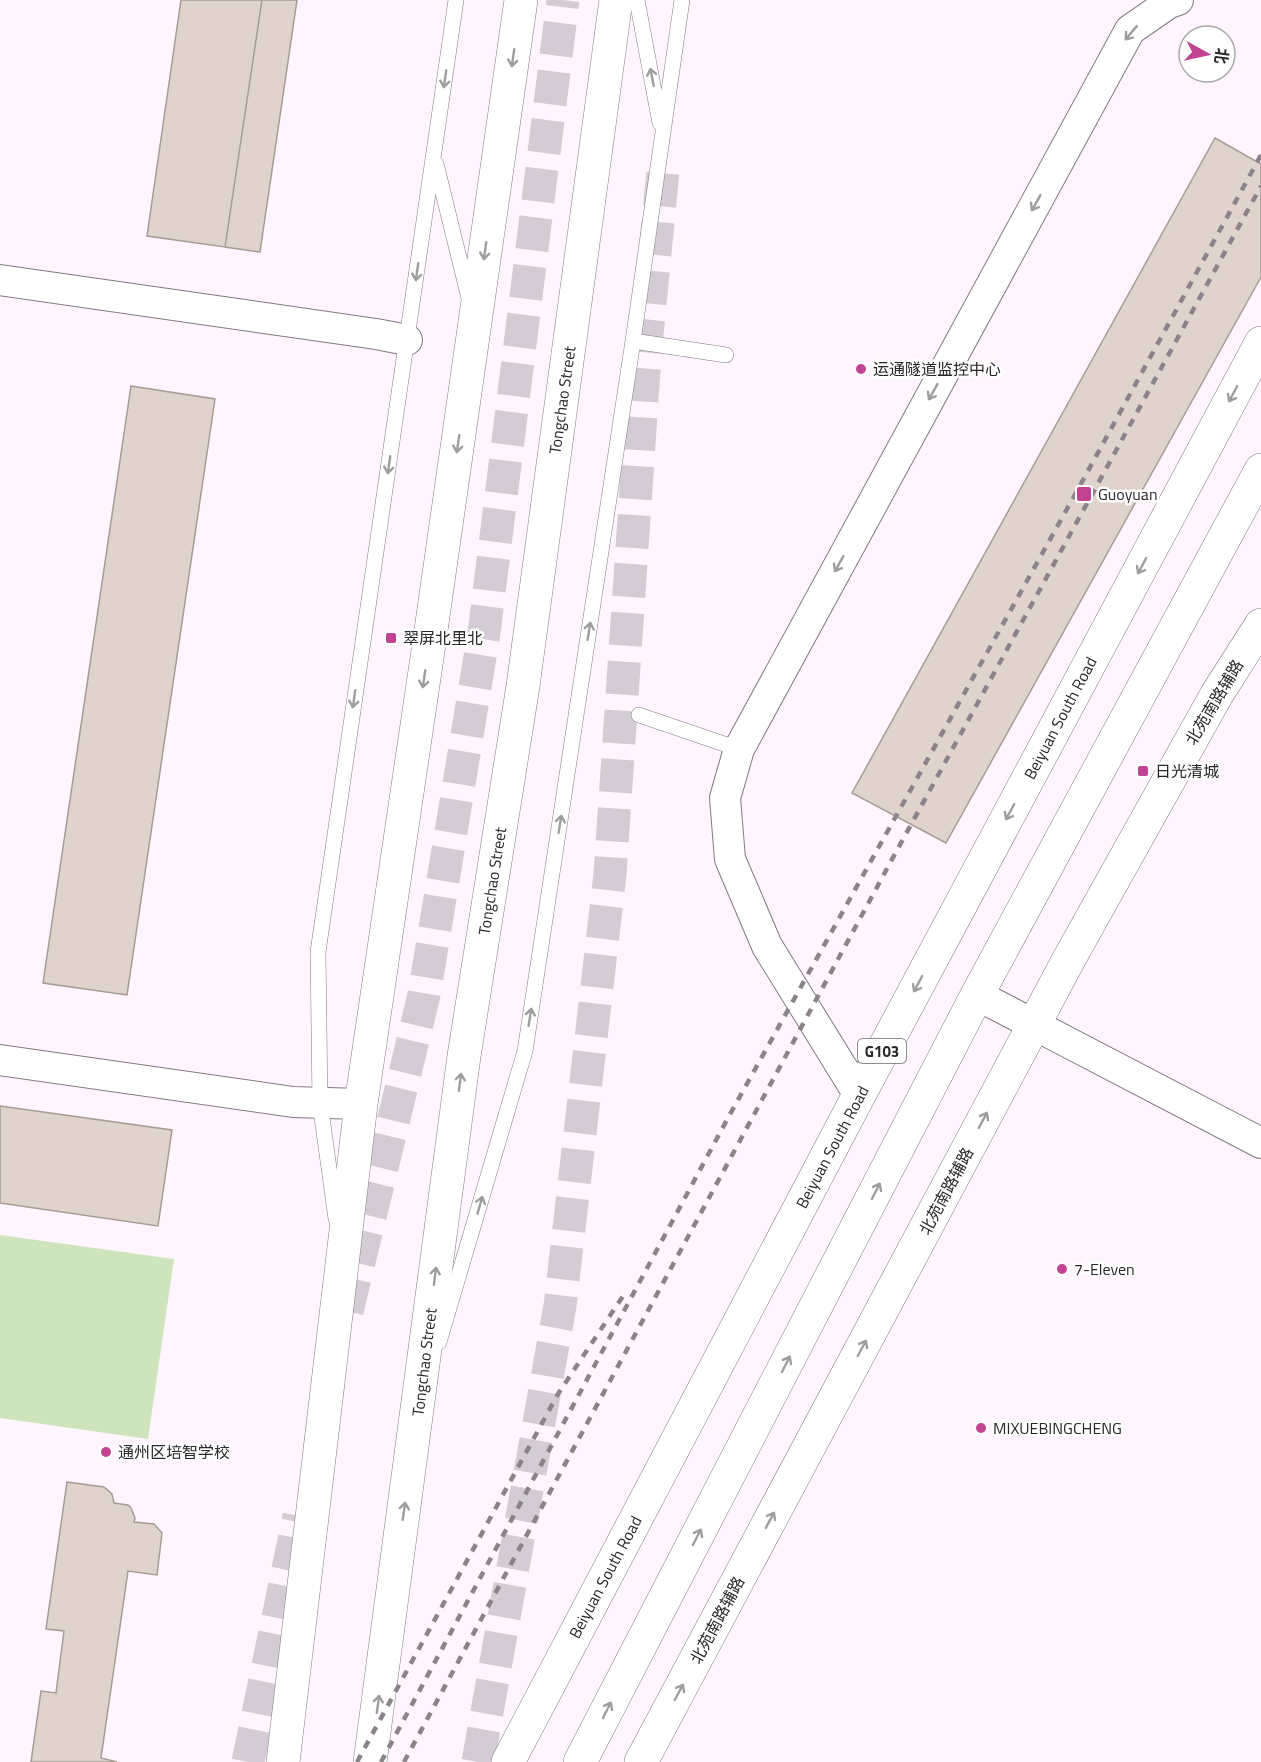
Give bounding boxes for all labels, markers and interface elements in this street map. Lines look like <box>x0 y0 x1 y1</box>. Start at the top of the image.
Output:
north arrow <box>1177 24 1237 84</box>
one-way arrow <box>1124 25 1137 41</box>
text: 北 <box>1209 46 1235 66</box>
one-way arrow <box>507 48 518 67</box>
one-way arrow <box>439 68 450 88</box>
one-way arrow <box>646 68 657 88</box>
one-way arrow <box>1030 194 1042 211</box>
one-way arrow <box>480 241 491 260</box>
one-way arrow <box>411 261 422 281</box>
street label: Tongchao Street <box>543 344 582 456</box>
place label: 运通隧道监控中心 <box>873 357 1001 381</box>
marker: 运通隧道监控中心 <box>854 362 868 376</box>
one-way arrow <box>926 384 938 401</box>
one-way arrow <box>1227 385 1238 403</box>
one-way arrow <box>452 434 463 453</box>
one-way arrow <box>383 454 394 474</box>
place label: Guoyuan <box>1098 482 1157 506</box>
marker: Guoyuan <box>1075 485 1093 503</box>
one-way arrow <box>833 554 844 572</box>
one-way arrow <box>1135 557 1147 575</box>
one-way arrow <box>584 622 595 642</box>
place label: 翠屏北里北 <box>403 626 483 650</box>
marker: 翠屏北里北 <box>384 631 398 645</box>
street label: Beiyuan South Road <box>1018 652 1102 784</box>
street label: 北苑南路辅路 <box>1179 655 1249 749</box>
one-way arrow <box>418 668 429 688</box>
one-way arrow <box>349 689 360 709</box>
place label: 日光清城 <box>1155 759 1219 783</box>
marker: 日光清城 <box>1136 764 1150 778</box>
one-way arrow <box>1004 803 1015 821</box>
one-way arrow <box>554 815 565 834</box>
street label: Tongchao Street <box>472 825 512 937</box>
one-way arrow <box>912 975 923 993</box>
one-way arrow <box>525 1007 536 1027</box>
road number: G103 <box>858 1039 906 1063</box>
one-way arrow <box>455 1073 466 1093</box>
street label: Beiyuan South Road <box>790 1081 874 1213</box>
one-way arrow <box>977 1112 989 1129</box>
street label: 北苑南路辅路 <box>913 1143 979 1239</box>
one-way arrow <box>871 1182 882 1200</box>
one-way arrow <box>475 1196 486 1215</box>
place label: 7-Eleven <box>1074 1257 1135 1281</box>
marker: 7-Eleven <box>1055 1262 1069 1276</box>
one-way arrow <box>430 1266 441 1286</box>
street label: Tongchao Street <box>405 1306 443 1418</box>
one-way arrow <box>857 1339 868 1357</box>
one-way arrow <box>781 1355 793 1373</box>
place label: MIXUEBINGCHENG <box>993 1416 1122 1440</box>
marker: MIXUEBINGCHENG <box>974 1421 988 1435</box>
place label: 通州区培智学校 <box>118 1440 230 1464</box>
marker: 通州区培智学校 <box>99 1445 113 1459</box>
one-way arrow <box>398 1501 409 1521</box>
street label: Beiyuan South Road <box>563 1511 647 1643</box>
one-way arrow <box>765 1511 776 1529</box>
one-way arrow <box>691 1529 703 1546</box>
street label: 北苑南路辅路 <box>684 1572 750 1668</box>
one-way arrow <box>673 1684 685 1701</box>
one-way arrow <box>373 1695 384 1714</box>
one-way arrow <box>601 1702 613 1719</box>

